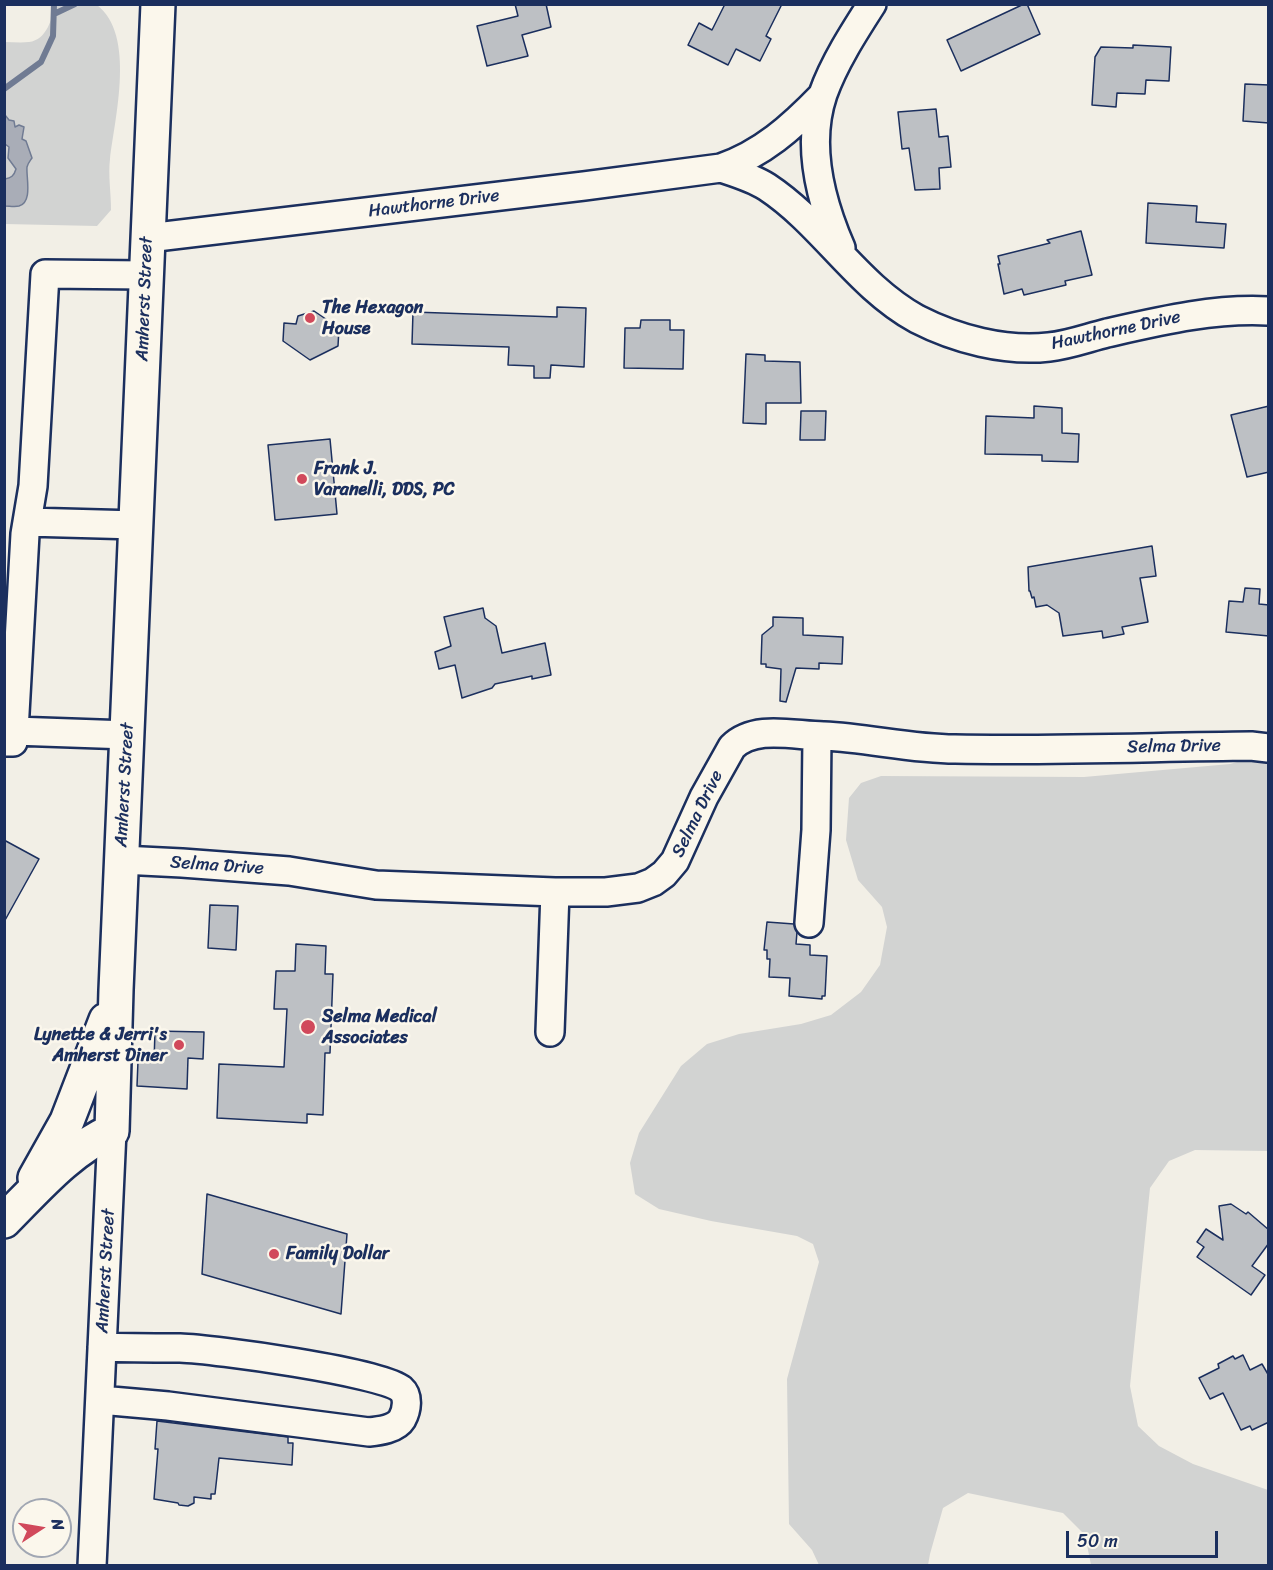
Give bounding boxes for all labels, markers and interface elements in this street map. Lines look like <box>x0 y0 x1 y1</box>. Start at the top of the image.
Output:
street label: Hawthorne Drive <box>367 185 501 223</box>
street label: Amherst Street <box>132 236 158 362</box>
place label: The Hexagon House <box>322 297 423 340</box>
street label: Hawthorne Drive <box>1049 307 1183 355</box>
marker: The Hexagon House <box>303 311 317 325</box>
place label: Frank J. Varanelli, DDS, PC <box>314 458 455 500</box>
marker: Frank J. Varanelli, DDS, PC <box>295 472 309 486</box>
street label: Amherst Street <box>111 722 139 848</box>
street label: Selma Drive <box>1127 735 1221 759</box>
street label: Selma Drive <box>668 767 728 861</box>
street label: Selma Drive <box>169 852 265 880</box>
place label: Selma Medical Associates <box>322 1006 437 1048</box>
marker: Selma Medical Associates <box>299 1018 317 1036</box>
place label: Lynette & Jerri's Amherst Diner <box>34 1024 167 1066</box>
marker: Lynette & Jerri's Amherst Diner <box>172 1038 186 1052</box>
street label: Amherst Street <box>92 1208 120 1334</box>
place label: Family Dollar <box>286 1243 389 1265</box>
marker: Family Dollar <box>267 1247 281 1261</box>
north arrow <box>12 1498 72 1558</box>
text: N <box>43 1516 73 1533</box>
scale bar <box>1069 1519 1220 1557</box>
text: 50 m <box>1077 1525 1118 1557</box>

